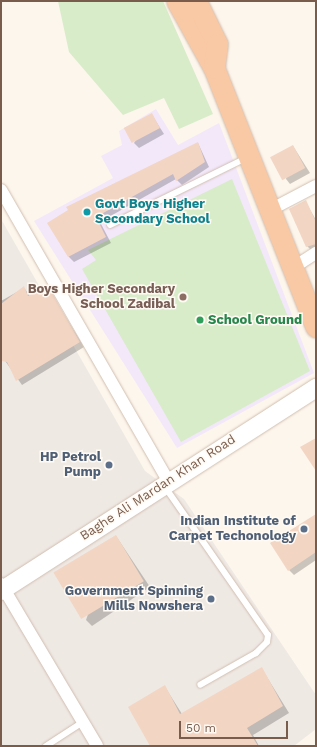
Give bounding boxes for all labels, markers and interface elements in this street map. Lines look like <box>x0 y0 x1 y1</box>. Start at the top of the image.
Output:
place label: Govt Boys Higher Secondary School <box>95 197 210 228</box>
marker: Govt Boys Higher Secondary School <box>82 207 92 217</box>
place label: Boys Higher Secondary School Zadibal <box>28 282 175 313</box>
marker: Boys Higher Secondary School Zadibal <box>178 292 188 302</box>
place label: School Ground <box>208 312 302 328</box>
marker: School Ground <box>195 315 205 325</box>
street label: Baghe Ali Mardan Khan Road <box>77 432 239 544</box>
place label: HP Petrol Pump <box>40 450 101 481</box>
marker: HP Petrol Pump <box>104 460 114 470</box>
place label: Indian Institute of Carpet Techonology <box>169 514 296 545</box>
marker: Indian Institute of Carpet Techonology <box>299 524 309 534</box>
place label: Government Spinning Mills Nowshera <box>65 584 203 615</box>
marker: Government Spinning Mills Nowshera <box>206 594 216 604</box>
scale bar <box>181 713 290 739</box>
text: 50 m <box>186 721 216 735</box>

